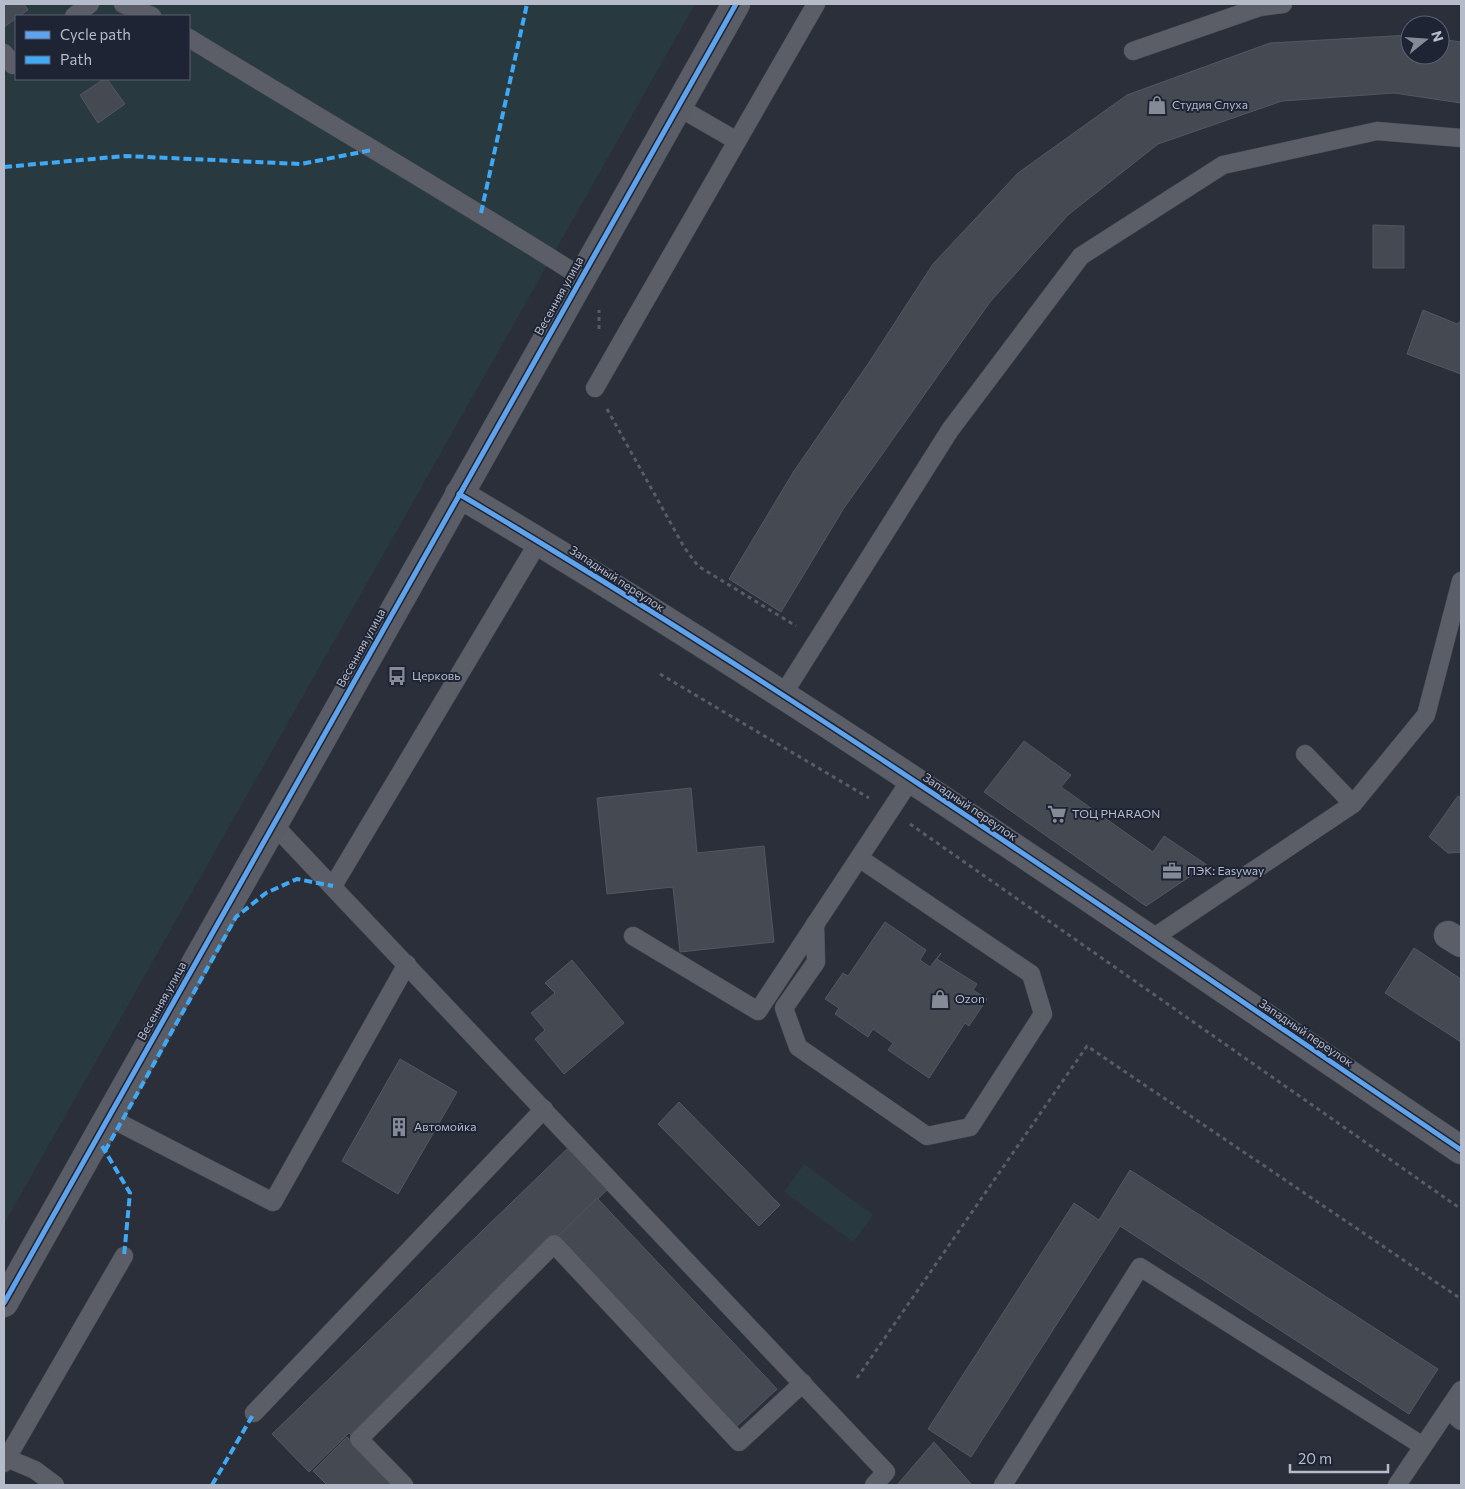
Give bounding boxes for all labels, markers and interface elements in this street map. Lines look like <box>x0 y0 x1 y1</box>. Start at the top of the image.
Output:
legend <box>15 15 190 80</box>
north arrow <box>1400 15 1450 65</box>
text: Cycle path <box>60 25 131 43</box>
text: N <box>1428 29 1448 44</box>
text: Path <box>60 50 92 68</box>
shop icon: Студия Слуха <box>1146 94 1168 116</box>
place label: Студия Слуха <box>1172 97 1248 111</box>
street label: Весенняя улица <box>531 254 586 337</box>
street label: Западный переулок <box>567 542 668 614</box>
street label: Весенняя улица <box>333 606 388 689</box>
bus stop icon: Церковь <box>386 665 408 687</box>
place label: Церковь <box>412 668 460 682</box>
street label: Западный переулок <box>921 769 1021 843</box>
supermarket icon: ТОЦ PHARAON <box>1046 803 1068 825</box>
place label: ТОЦ PHARAON <box>1072 806 1160 820</box>
office icon: ПЭК: Easyway <box>1161 860 1183 882</box>
place label: ПЭК: Easyway <box>1187 863 1264 877</box>
street label: Весенняя улица <box>134 959 189 1042</box>
shop icon: Ozon <box>929 988 951 1010</box>
place label: Ozon <box>955 991 985 1005</box>
street label: Западный переулок <box>1257 995 1357 1069</box>
building icon: Автомойка <box>388 1116 410 1138</box>
place label: Автомойка <box>414 1119 477 1133</box>
scale bar <box>1290 1442 1388 1474</box>
text: 20 m <box>1298 1449 1332 1467</box>

